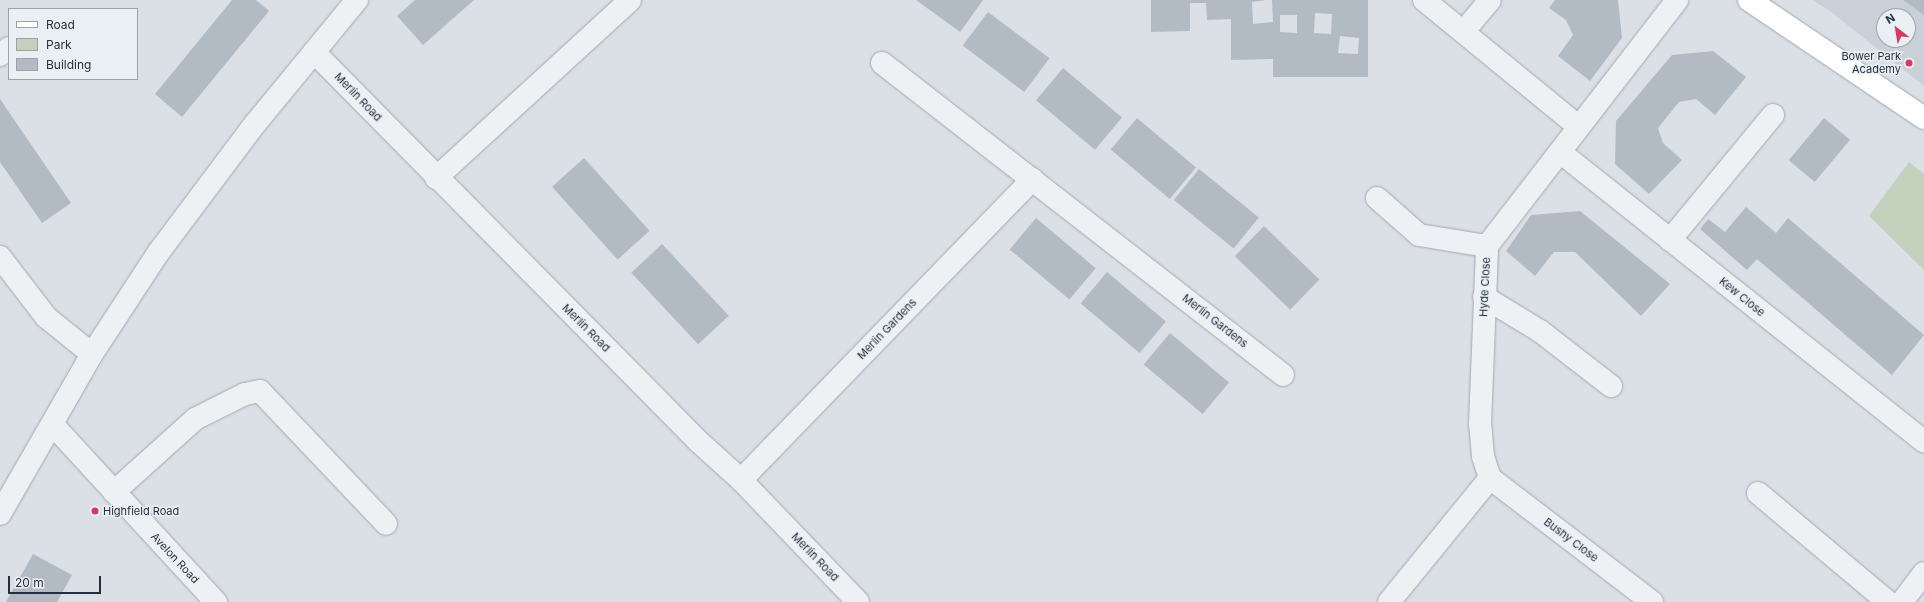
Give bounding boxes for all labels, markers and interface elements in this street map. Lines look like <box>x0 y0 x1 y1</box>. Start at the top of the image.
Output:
legend <box>8 8 138 80</box>
north arrow <box>1876 8 1916 48</box>
text: N <box>1883 10 1898 27</box>
text: Road <box>46 17 75 32</box>
text: Park <box>46 37 72 52</box>
place label: Bower Park Academy <box>1841 50 1901 76</box>
text: Building <box>46 57 91 72</box>
marker: Bower Park Academy <box>1904 58 1914 68</box>
street label: Merlin Road <box>332 70 384 124</box>
street label: Hyde Close <box>1477 257 1493 317</box>
street label: Kew Close <box>1717 275 1767 319</box>
street label: Merlin Gardens <box>1180 291 1250 351</box>
street label: Merlin Gardens <box>855 296 919 362</box>
street label: Merlin Road <box>559 301 613 355</box>
place label: Highfield Road <box>103 504 179 518</box>
marker: Highfield Road <box>90 506 100 516</box>
street label: Bushy Close <box>1541 515 1601 565</box>
street label: Avelon Road <box>148 530 202 586</box>
street label: Merlin Road <box>789 530 841 584</box>
scale bar <box>10 568 103 594</box>
text: 20 m <box>15 575 44 590</box>

